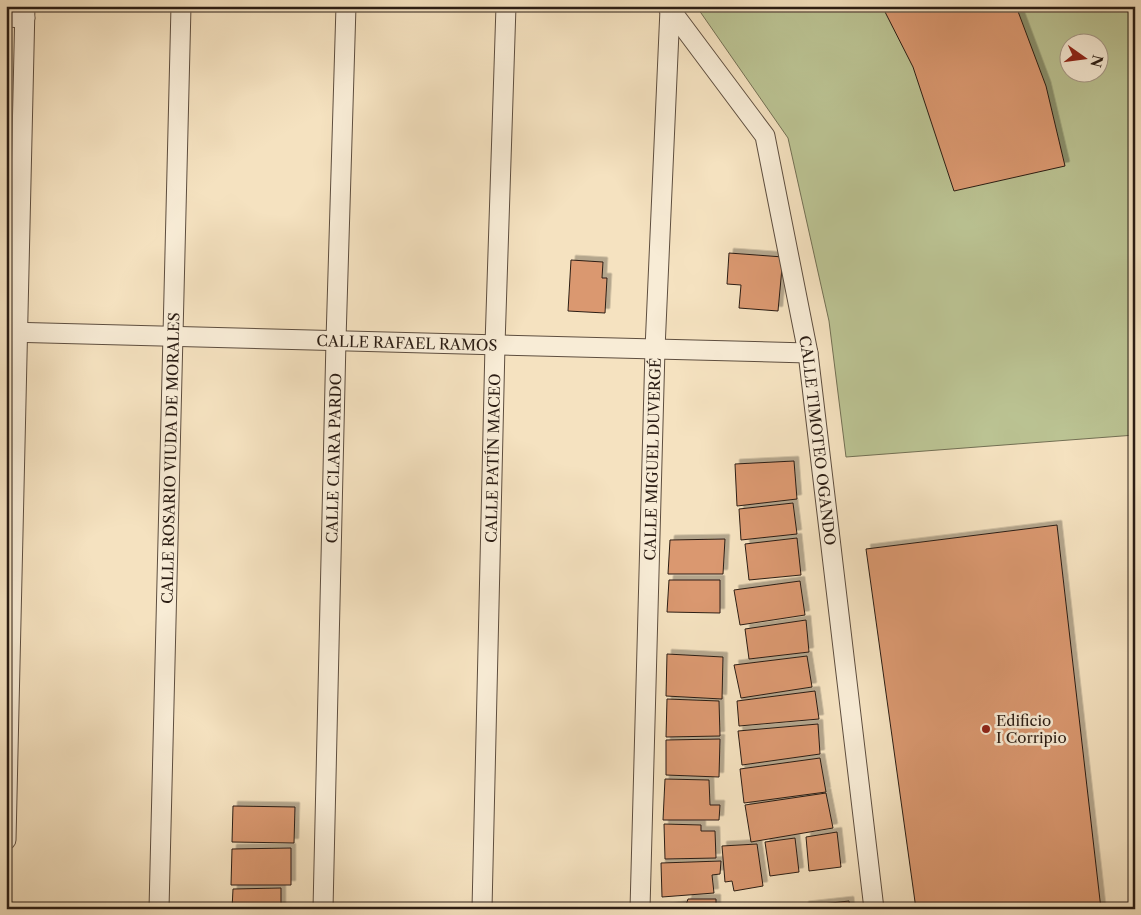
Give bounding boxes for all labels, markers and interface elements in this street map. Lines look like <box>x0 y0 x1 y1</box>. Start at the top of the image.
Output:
north arrow <box>1058 32 1108 82</box>
text: N <box>1086 53 1107 69</box>
street label: CALLE ROSARIO VIUDA DE MORALES <box>157 312 183 604</box>
street label: CALLE RAFAEL RAMOS <box>316 331 498 354</box>
street label: CALLE TIMOTEO OGANDO <box>795 334 840 546</box>
street label: CALLE MIGUEL DUVERGÉ <box>640 357 664 561</box>
street label: CALLE CLARA PARDO <box>322 373 345 544</box>
street label: CALLE PATÍN MACEO <box>481 373 504 543</box>
place label: Edificio I Corripio <box>996 711 1067 747</box>
marker: Edificio I Corripio <box>980 723 992 735</box>

